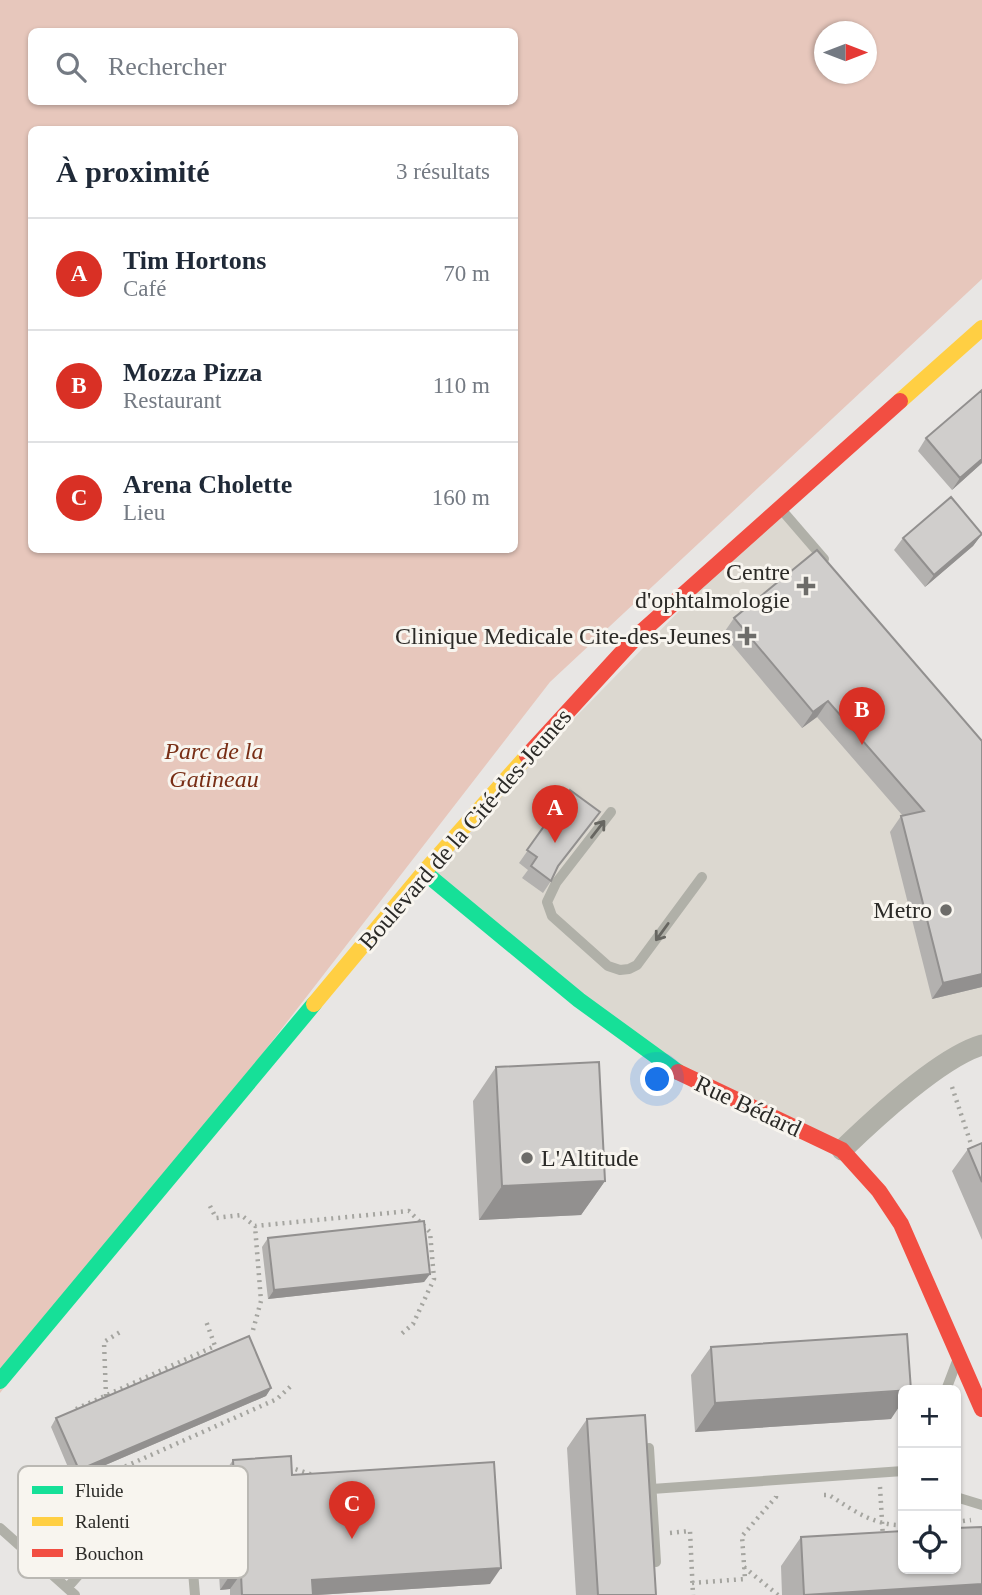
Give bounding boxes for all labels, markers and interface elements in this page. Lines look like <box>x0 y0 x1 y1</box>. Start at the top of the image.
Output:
north arrow <box>814 21 877 84</box>
search box <box>28 28 518 105</box>
icon: search <box>52 48 90 86</box>
text: Rechercher <box>108 52 226 81</box>
text: À proximité <box>56 155 210 188</box>
text: 3 résultats <box>396 159 490 184</box>
text: Tim Hortons <box>123 246 266 275</box>
text: A <box>71 261 87 286</box>
text: 70 m <box>443 261 490 286</box>
text: Café <box>123 276 166 301</box>
text: Mozza Pizza <box>123 358 262 387</box>
text: B <box>71 373 87 398</box>
text: 110 m <box>433 373 490 398</box>
text: Restaurant <box>123 388 221 413</box>
text: Arena Cholette <box>123 470 292 499</box>
text: C <box>71 485 87 510</box>
text: 160 m <box>432 485 490 510</box>
text: Lieu <box>123 500 165 525</box>
place label: Centre d'ophtalmologie <box>635 559 790 613</box>
marker: Centre d'ophtalmologie <box>796 576 816 596</box>
place label: Clinique Medicale Cite-des-Jeunes <box>395 623 731 649</box>
marker: Clinique Medicale Cite-des-Jeunes <box>737 626 757 646</box>
pin: B <box>839 687 885 745</box>
street label: Boulevard de la Cité-des-Jeunes <box>354 704 576 954</box>
park label: Parc de la Gatineau <box>163 738 264 792</box>
pin: A <box>532 785 578 843</box>
one-way arrow <box>590 820 605 839</box>
place label: Metro <box>873 897 932 923</box>
marker: Metro <box>938 902 954 918</box>
one-way arrow <box>654 922 669 940</box>
your location <box>640 1062 674 1096</box>
street label: Rue Bédard <box>691 1070 805 1142</box>
place label: L'Altitude <box>541 1145 639 1171</box>
marker: L'Altitude <box>519 1150 535 1166</box>
map controls <box>898 1385 961 1574</box>
button: + <box>898 1385 961 1448</box>
button: − <box>898 1448 961 1511</box>
legend <box>18 1466 248 1578</box>
text: Fluide <box>75 1480 124 1501</box>
pin: C <box>329 1481 375 1539</box>
text: Ralenti <box>75 1511 130 1532</box>
button: locate <box>898 1511 961 1574</box>
text: Bouchon <box>75 1543 144 1564</box>

